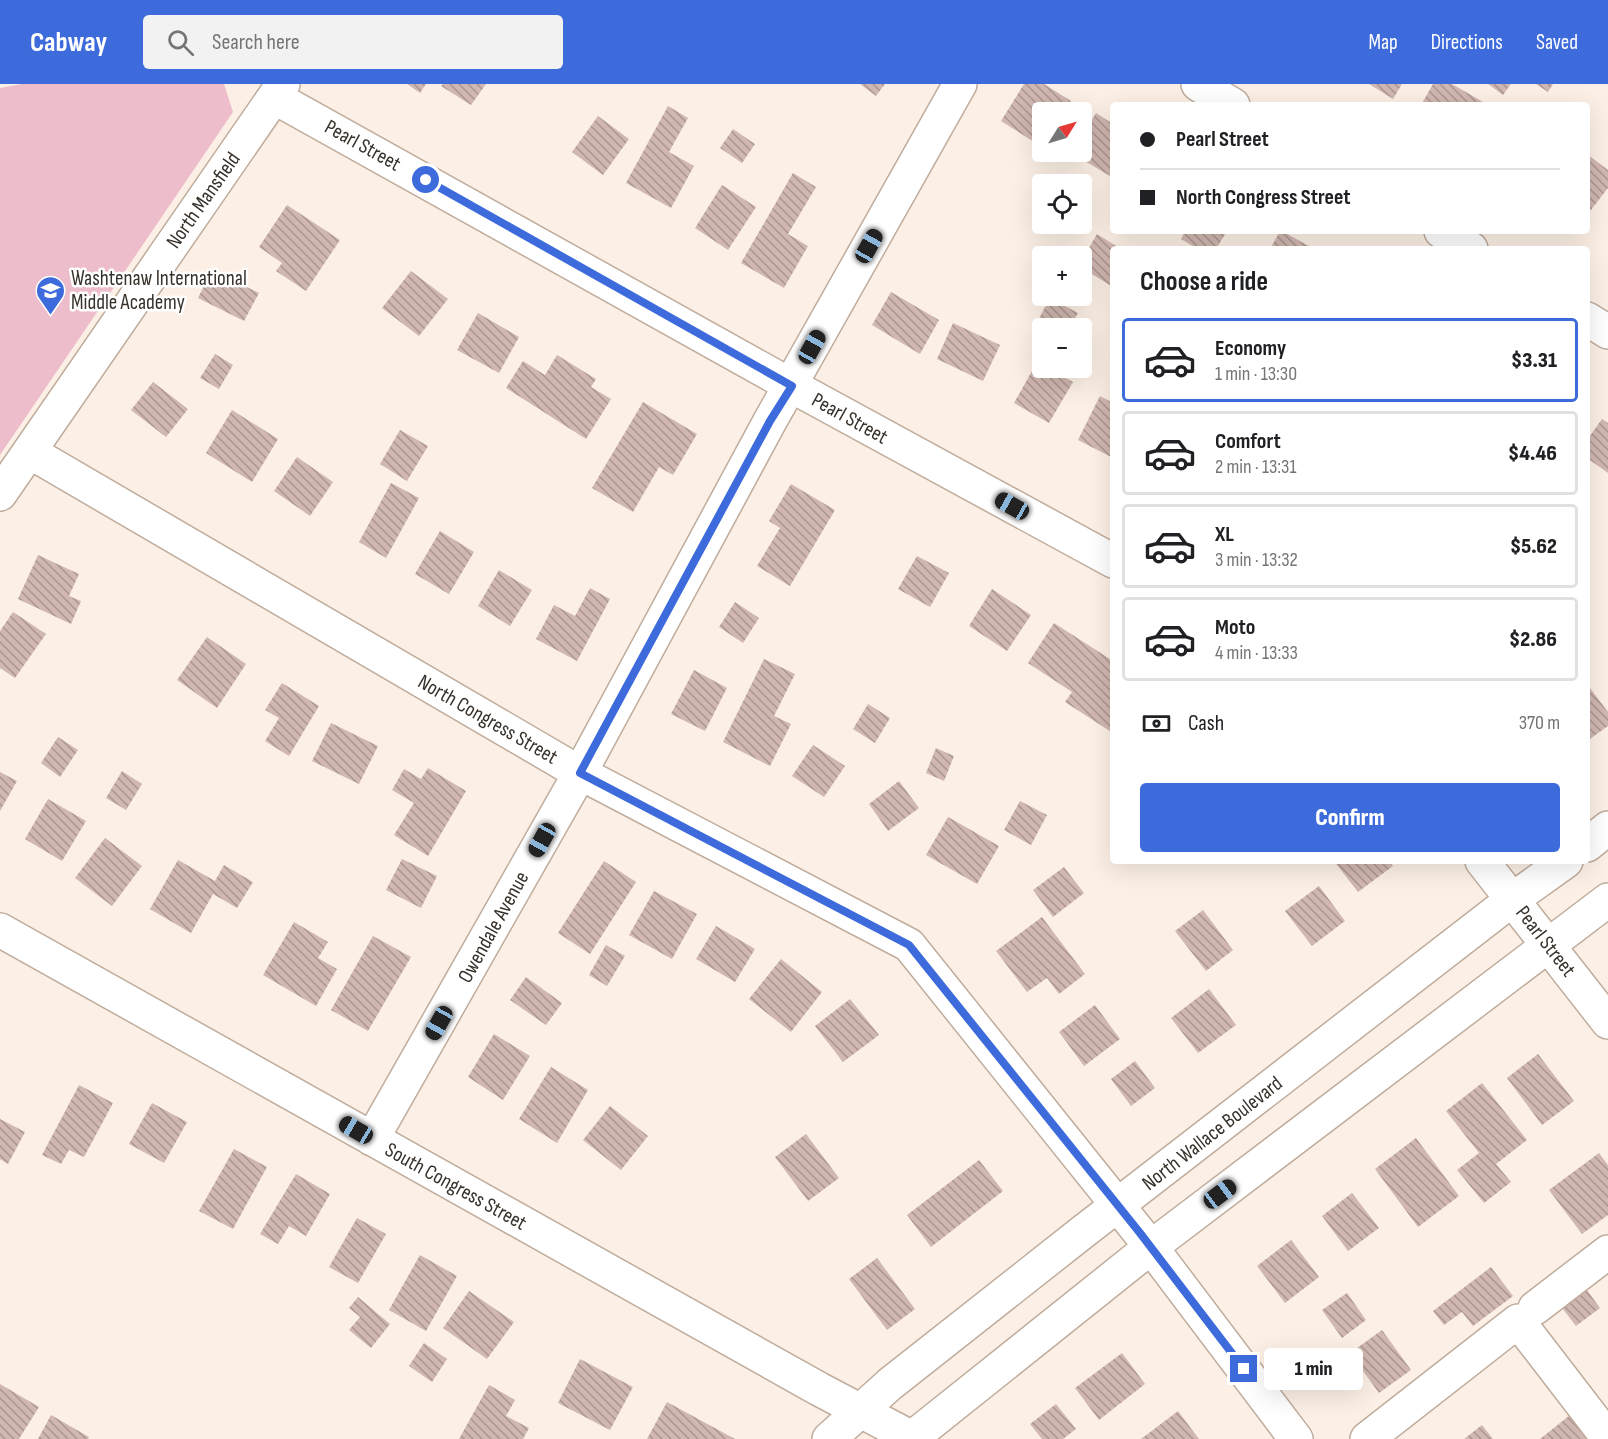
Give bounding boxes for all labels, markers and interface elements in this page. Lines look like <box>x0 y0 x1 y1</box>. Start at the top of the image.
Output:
search box <box>143 15 563 69</box>
text: Cabway <box>30 26 107 59</box>
icon: search <box>164 26 197 59</box>
text: Search here <box>212 29 300 56</box>
text: Map <box>1368 30 1398 55</box>
text: Directions <box>1431 30 1503 55</box>
text: Saved <box>1536 30 1578 55</box>
north arrow <box>1032 102 1092 162</box>
map controls <box>1032 102 1092 378</box>
street label: Pearl Street <box>320 114 405 176</box>
text: Pearl Street <box>1176 126 1269 153</box>
street label: North Mansfield <box>161 147 246 253</box>
route start <box>412 166 439 193</box>
button: locate <box>1032 174 1092 234</box>
text: North Congress Street <box>1176 184 1351 211</box>
car <box>852 226 886 266</box>
button: + <box>1032 246 1092 306</box>
place label: Washtenaw International Middle Academy <box>71 266 247 315</box>
text: Choose a ride <box>1140 266 1268 298</box>
school or university icon: Washtenaw International Middle Academy <box>34 274 66 316</box>
button: − <box>1032 318 1092 378</box>
car <box>795 327 829 367</box>
icon: car <box>1143 333 1197 387</box>
text: Economy <box>1215 335 1286 362</box>
text: $3.31 <box>1511 347 1557 374</box>
text: 1 min · 13:30 <box>1215 362 1297 386</box>
street label: Pearl Street <box>807 387 892 449</box>
icon: car <box>1143 426 1197 480</box>
text: Comfort <box>1215 428 1281 455</box>
text: $4.46 <box>1508 440 1557 467</box>
text: 2 min · 13:31 <box>1215 455 1296 479</box>
car <box>992 489 1032 523</box>
icon: car <box>1143 519 1197 573</box>
text: XL <box>1215 521 1234 548</box>
text: $5.62 <box>1510 533 1557 560</box>
text: 3 min · 13:32 <box>1215 548 1298 572</box>
icon: car <box>1143 612 1197 666</box>
text: Moto <box>1215 614 1255 641</box>
text: $2.86 <box>1509 626 1557 653</box>
text: 4 min · 13:33 <box>1215 641 1298 665</box>
street label: North Congress Street <box>413 669 562 770</box>
icon: cash <box>1140 707 1173 740</box>
text: Cash <box>1188 710 1224 737</box>
text: 370 m <box>1519 711 1560 735</box>
button: Confirm <box>1140 783 1560 852</box>
car <box>525 820 559 860</box>
street label: Owendale Avenue <box>453 867 534 987</box>
street label: Pearl Street <box>1510 901 1581 982</box>
car <box>422 1003 456 1043</box>
street label: North Wallace Boulevard <box>1137 1071 1287 1196</box>
car <box>336 1113 376 1147</box>
street label: South Congress Street <box>381 1137 531 1236</box>
car <box>1200 1176 1240 1212</box>
callout: 1 min <box>1265 1348 1364 1390</box>
route end <box>1230 1355 1257 1382</box>
text: 1 min <box>1294 1357 1333 1381</box>

